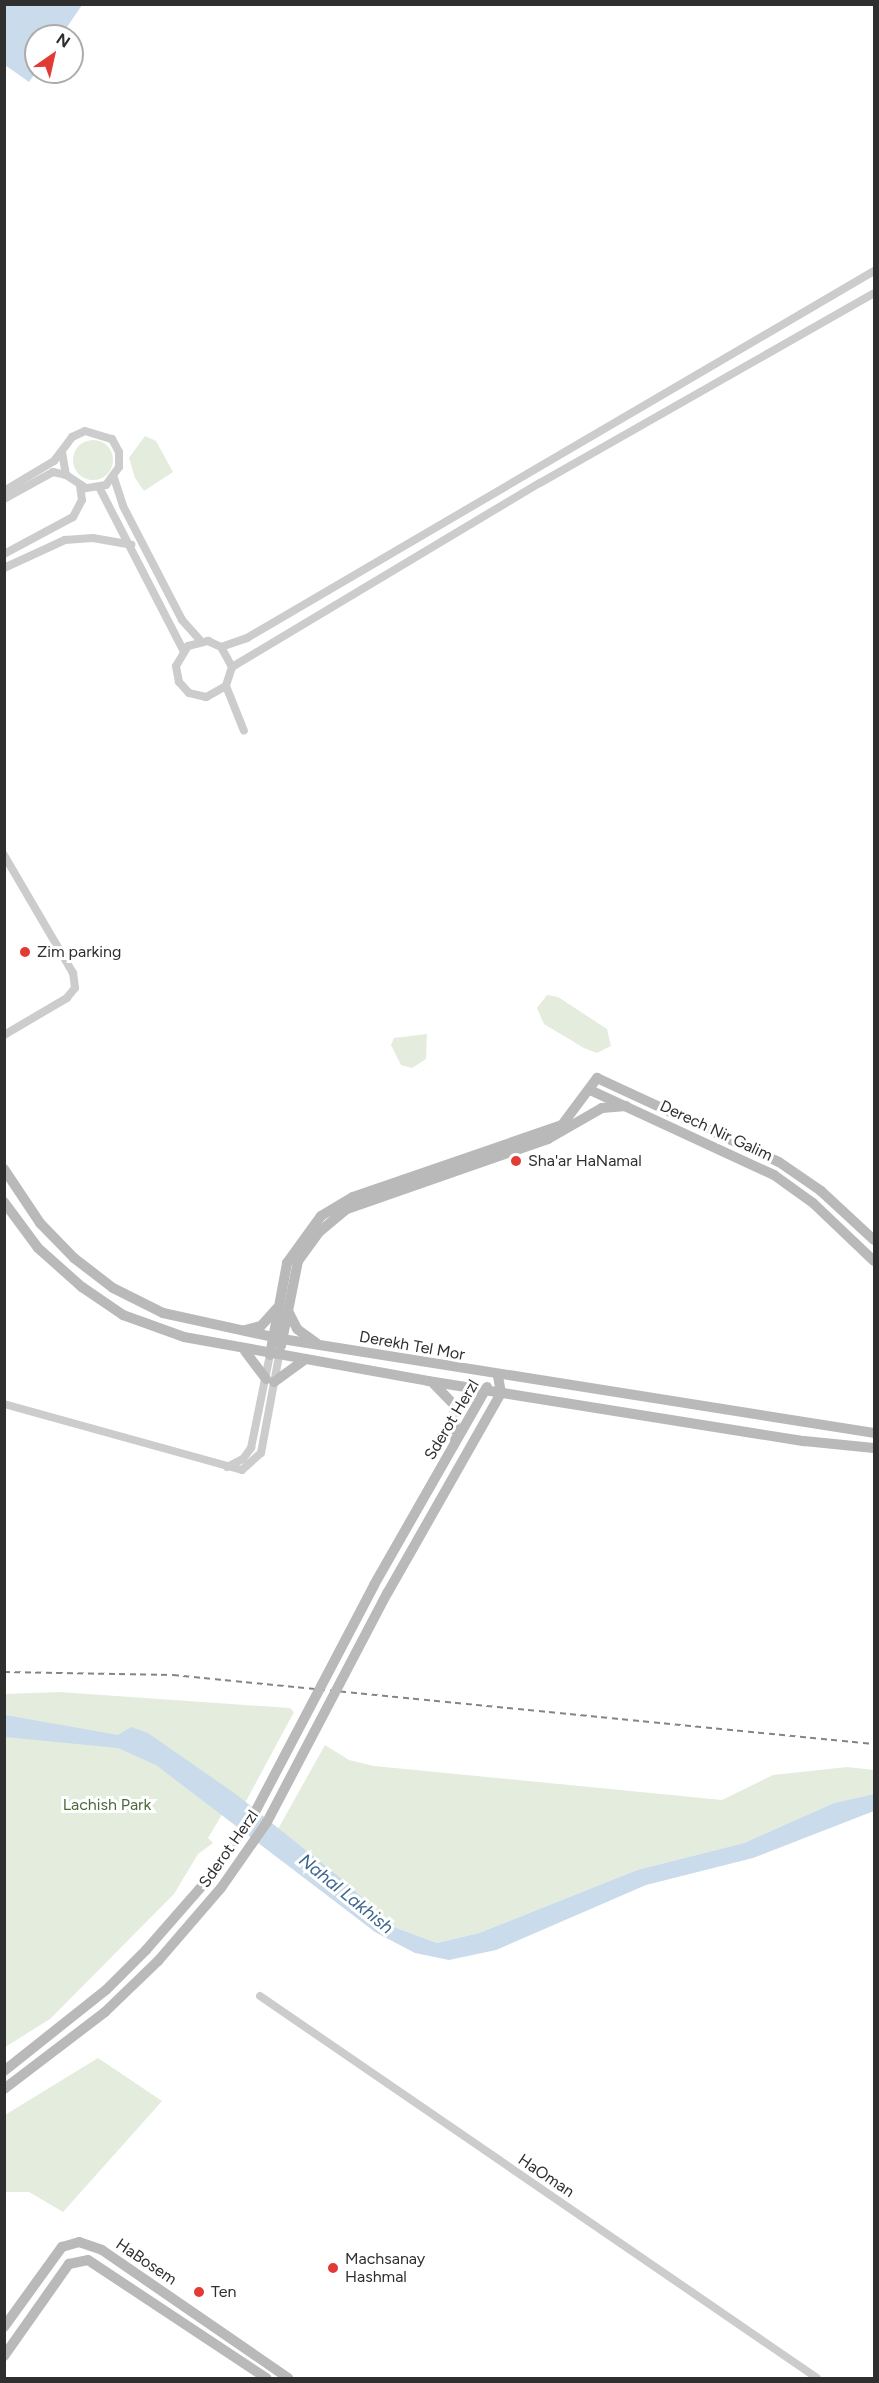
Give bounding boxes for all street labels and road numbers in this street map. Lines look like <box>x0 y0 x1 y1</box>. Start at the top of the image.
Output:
street label: Derech Nir Galim <box>657 1097 775 1165</box>
street label: Derekh Tel Mor <box>358 1327 466 1365</box>
street label: Sderot Herzl <box>421 1376 483 1464</box>
street label: Sderot Herzl <box>195 1807 263 1891</box>
street label: HaOman <box>514 2150 578 2202</box>
street label: HaBosem <box>112 2235 180 2289</box>

